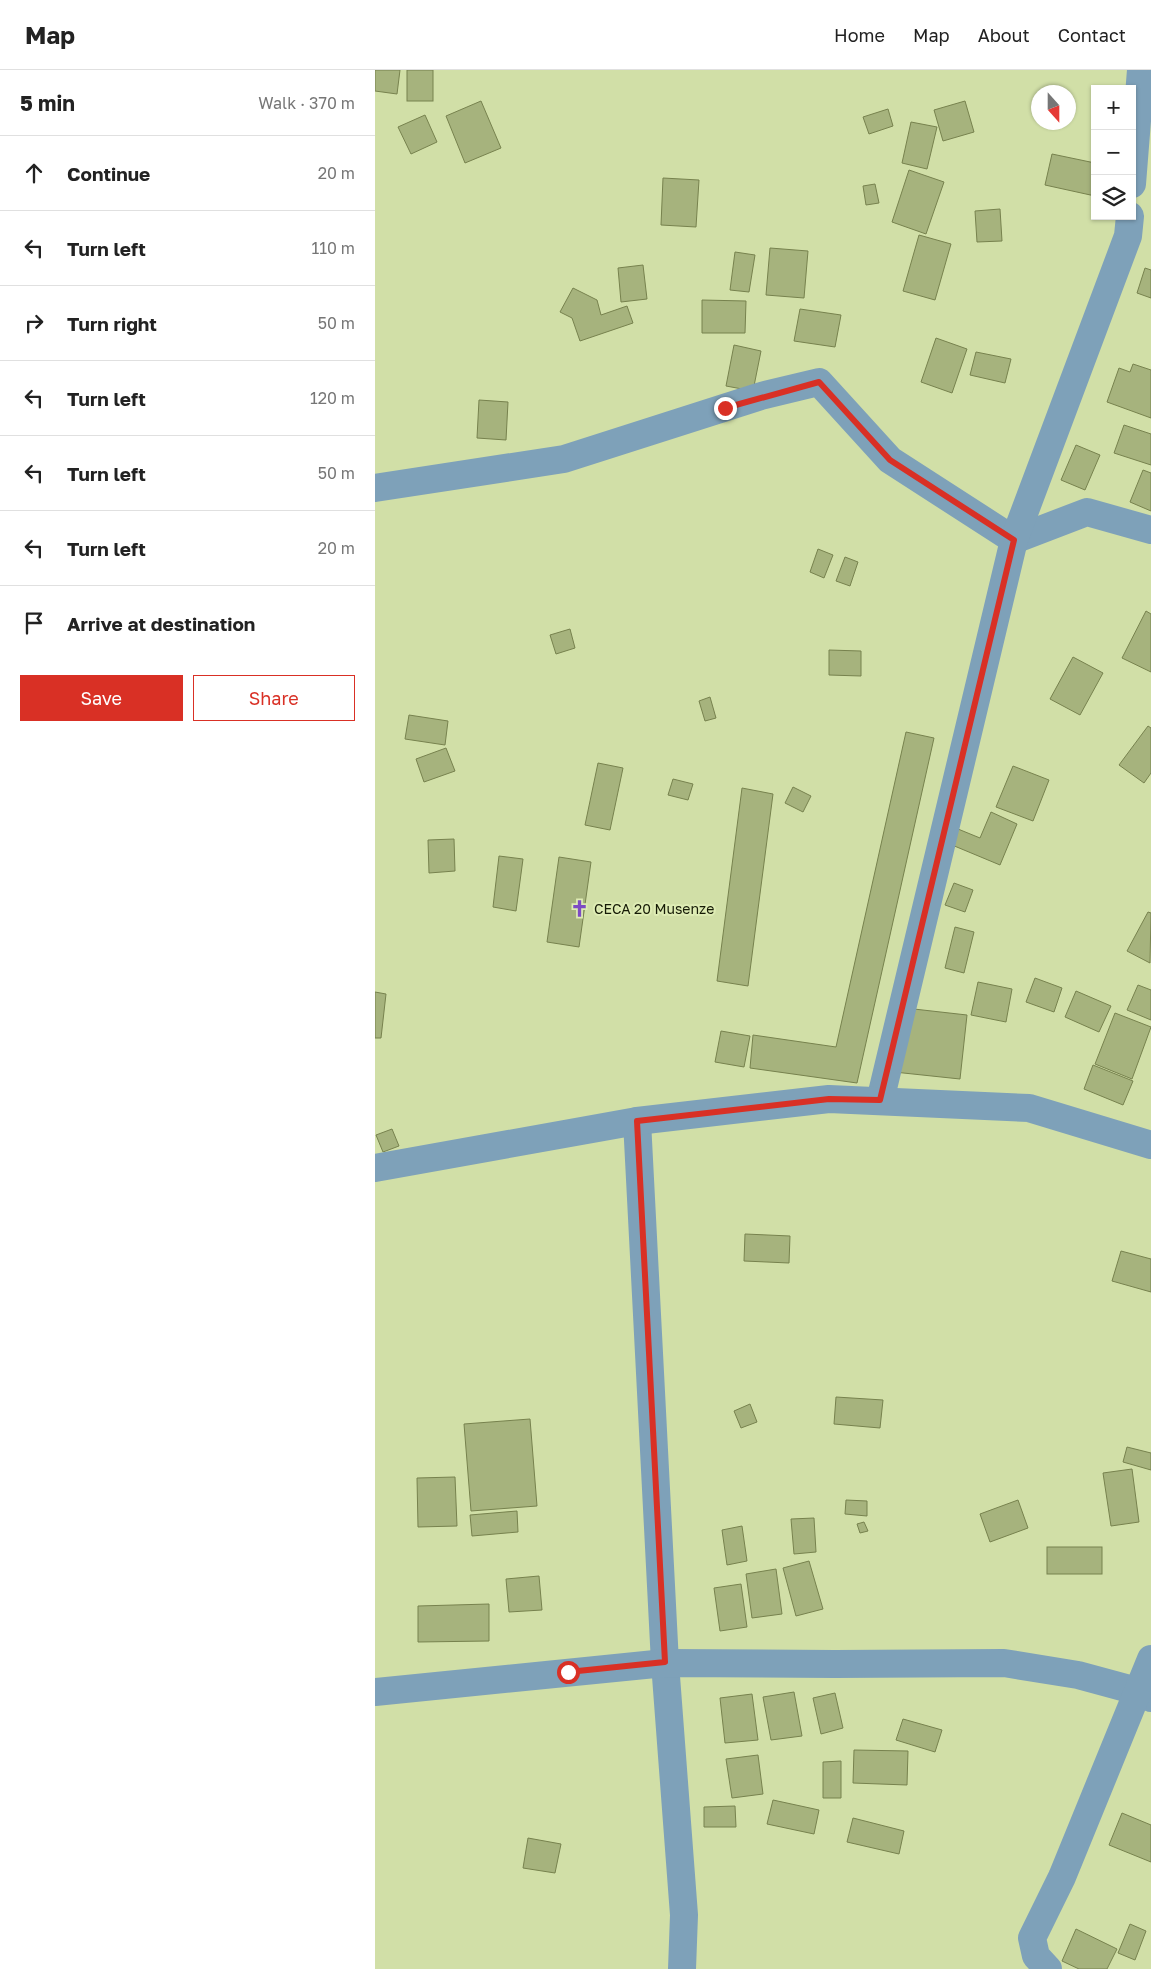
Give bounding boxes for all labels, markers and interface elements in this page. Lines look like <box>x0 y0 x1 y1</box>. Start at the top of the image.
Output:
text: Map <box>25 20 75 49</box>
text: Home <box>834 24 885 46</box>
text: Map <box>913 24 950 46</box>
text: About <box>978 24 1030 46</box>
text: Contact <box>1058 24 1126 46</box>
north arrow <box>1031 85 1076 130</box>
map controls <box>1091 85 1136 220</box>
button: + <box>1091 85 1136 130</box>
text: 5 min <box>20 90 75 116</box>
text: Walk · 370 m <box>258 93 355 113</box>
button: − <box>1091 130 1136 175</box>
icon: ahead <box>20 159 48 187</box>
text: Continue <box>67 162 150 185</box>
text: 20 m <box>318 163 355 183</box>
button: layers <box>1091 175 1136 220</box>
icon: left <box>20 234 48 262</box>
text: Turn left <box>67 237 146 260</box>
text: 110 m <box>311 238 355 258</box>
icon: right <box>20 309 48 337</box>
text: Turn right <box>67 312 157 335</box>
text: 50 m <box>318 313 355 333</box>
icon: left <box>20 384 48 412</box>
text: Turn left <box>67 387 146 410</box>
text: 120 m <box>310 388 355 408</box>
route end <box>714 397 737 420</box>
icon: left <box>20 459 48 487</box>
text: Turn left <box>67 462 146 485</box>
text: 50 m <box>318 463 355 483</box>
icon: left <box>20 534 48 562</box>
text: Turn left <box>67 537 146 560</box>
text: 20 m <box>318 538 355 558</box>
icon: arrive <box>20 609 48 637</box>
text: Arrive at destination <box>67 612 255 635</box>
button: Save <box>20 675 183 721</box>
button: Share <box>193 675 355 721</box>
church icon: CECA 20 Musenze <box>570 899 590 919</box>
place label: CECA 20 Musenze <box>594 900 714 917</box>
route start <box>557 1661 580 1684</box>

